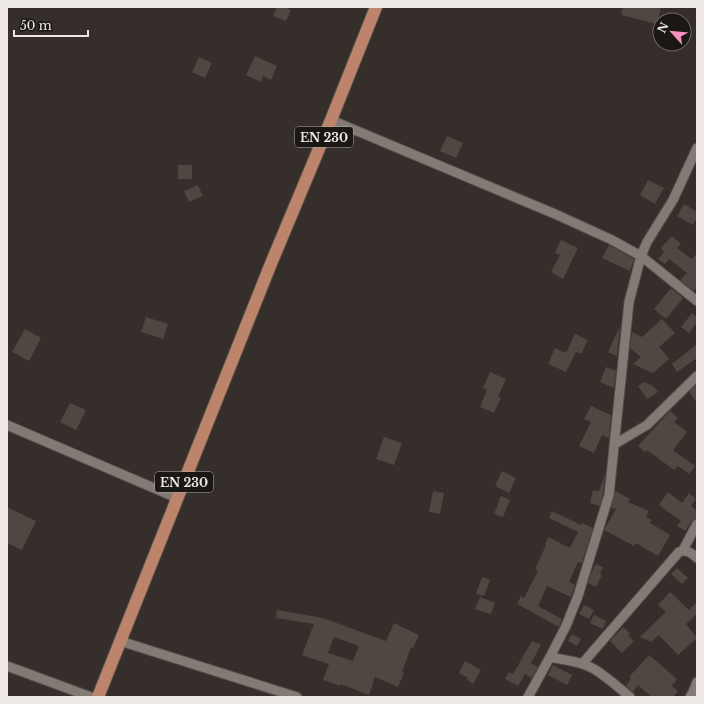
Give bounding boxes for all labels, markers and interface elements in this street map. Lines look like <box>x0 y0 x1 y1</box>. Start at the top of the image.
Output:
scale bar <box>14 12 88 38</box>
north arrow <box>652 12 692 52</box>
text: 50 m <box>20 18 52 33</box>
text: N <box>655 19 672 35</box>
road number: EN 230 <box>295 127 353 147</box>
road number: EN 230 <box>155 472 213 492</box>

